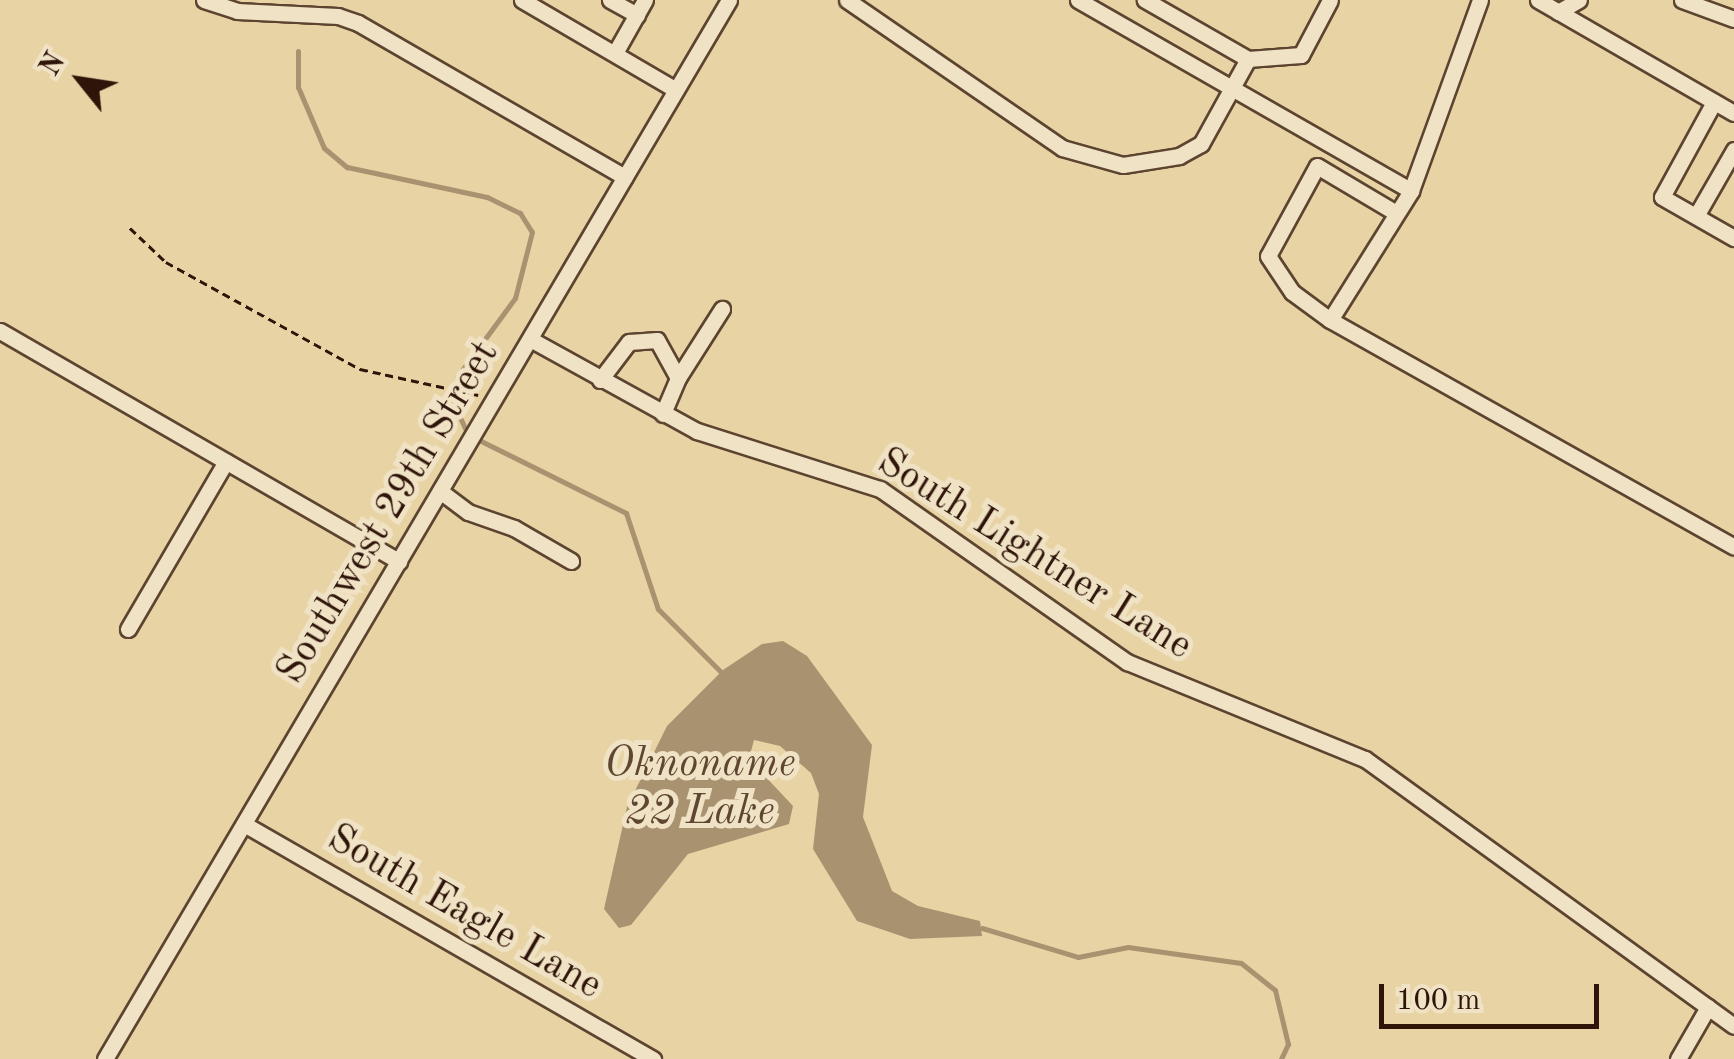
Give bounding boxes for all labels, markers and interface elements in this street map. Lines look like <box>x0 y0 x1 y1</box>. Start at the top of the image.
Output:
north arrow <box>30 30 130 130</box>
text: N <box>37 49 71 81</box>
street label: Southwest 29th Street <box>268 333 510 693</box>
street label: South Lightner Lane <box>868 439 1200 671</box>
water label: Oknoname 22 Lake <box>604 739 796 838</box>
street label: South Eagle Lane <box>318 815 610 1011</box>
scale bar <box>1384 964 1604 1026</box>
text: 100 m <box>1396 986 1480 1016</box>

